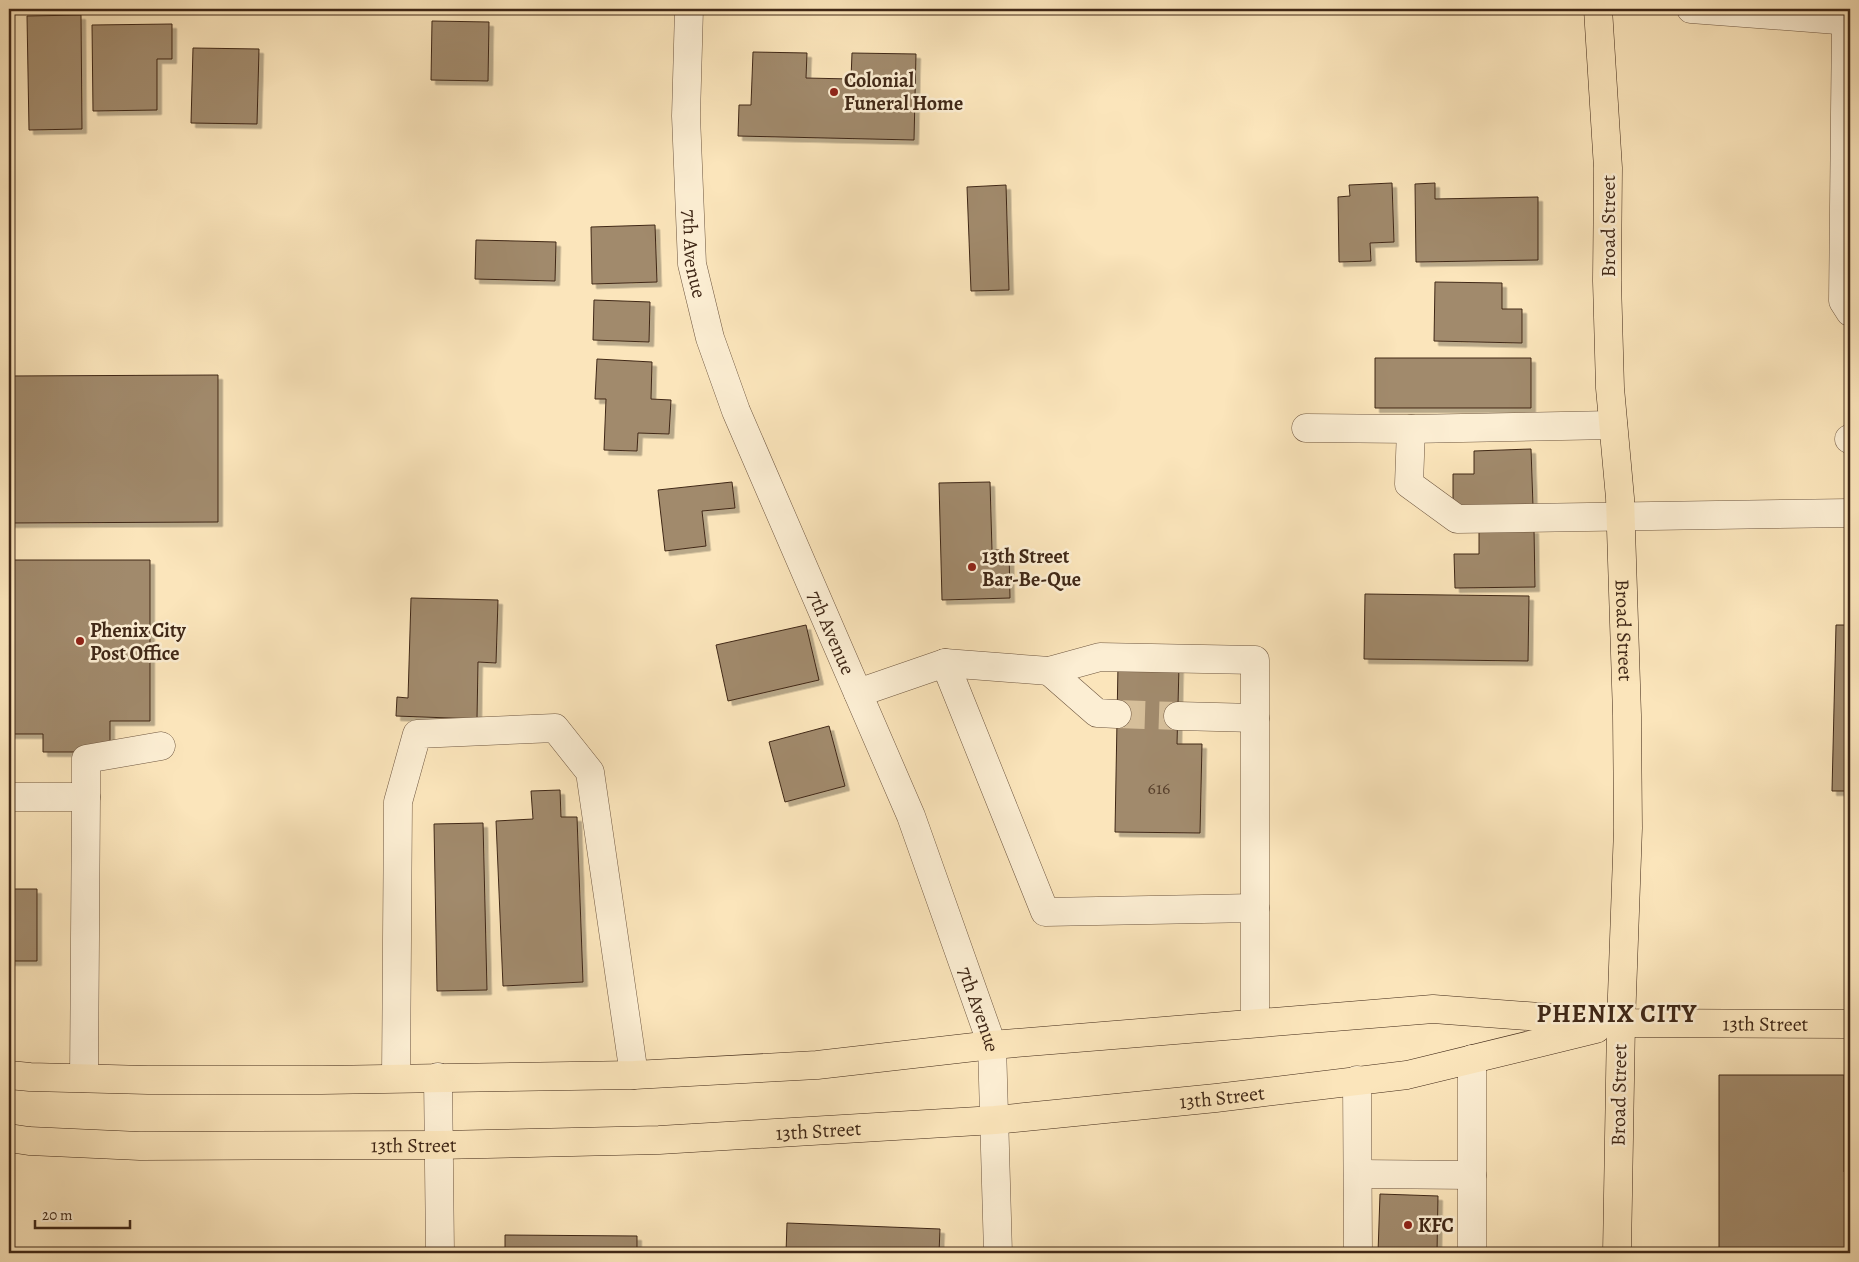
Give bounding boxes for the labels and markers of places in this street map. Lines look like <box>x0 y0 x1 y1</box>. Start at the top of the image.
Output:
place label: Colonial Funeral Home <box>844 67 963 117</box>
marker: Colonial Funeral Home <box>828 86 840 98</box>
place label: 13th Street Bar-Be-Que <box>982 543 1081 593</box>
marker: 13th Street Bar-Be-Que <box>966 561 978 573</box>
place label: Phenix City Post Office <box>90 617 187 667</box>
marker: Phenix City Post Office <box>74 635 86 647</box>
place label: KFC <box>1418 1212 1454 1239</box>
marker: KFC <box>1402 1219 1414 1231</box>

